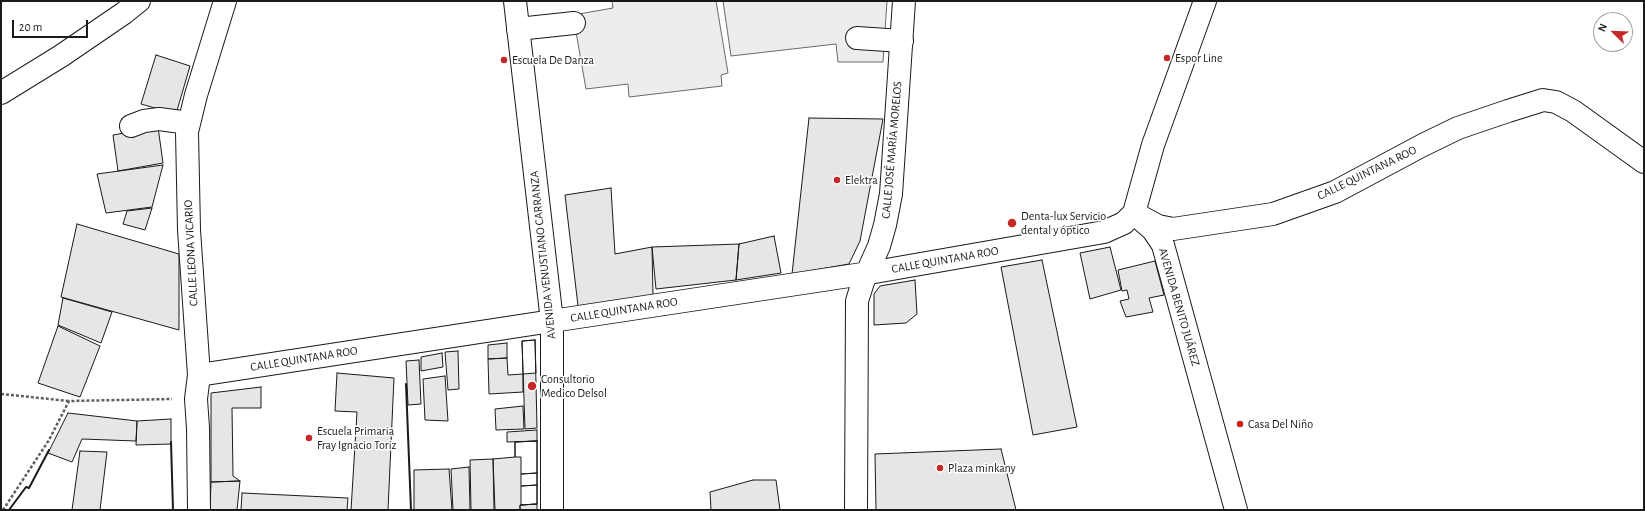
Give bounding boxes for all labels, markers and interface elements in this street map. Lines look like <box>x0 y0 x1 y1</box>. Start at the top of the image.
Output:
scale bar <box>14 12 90 38</box>
north arrow <box>1593 12 1633 52</box>
text: 20 m <box>19 21 42 33</box>
text: N <box>1596 22 1609 33</box>
place label: Espor Line <box>1175 51 1223 65</box>
place label: Escuela De Danza <box>512 53 594 67</box>
marker: Espor Line <box>1162 53 1172 63</box>
marker: Escuela De Danza <box>499 55 509 65</box>
street label: CALLE JOSÉ MARÍA MORELOS <box>879 81 905 219</box>
street label: CALLE QUINTANA ROO <box>1315 143 1419 203</box>
street label: AVENIDA VENUSTIANO CARRANZA <box>527 170 559 340</box>
place label: Elektra <box>845 173 878 187</box>
marker: Elektra <box>832 175 842 185</box>
street label: CALLE LEONA VICARIO <box>181 199 201 307</box>
place label: Denta-lux Servicio dental y óptico <box>1021 209 1106 237</box>
marker: Denta-lux Servicio dental y óptico <box>1006 217 1018 229</box>
street label: CALLE QUINTANA ROO <box>890 243 1000 277</box>
street label: AVENIDA BENITO JUÁREZ <box>1155 246 1203 368</box>
street label: CALLE QUINTANA ROO <box>569 294 679 326</box>
street label: CALLE QUINTANA ROO <box>249 343 359 375</box>
place label: Consultorio Medico Delsol <box>541 372 607 400</box>
marker: Consultorio Medico Delsol <box>526 380 538 392</box>
place label: Casa Del Niño <box>1248 417 1313 431</box>
marker: Casa Del Niño <box>1235 419 1245 429</box>
place label: Escuela Primaria Fray Ignacio Toriz <box>317 424 396 452</box>
marker: Escuela Primaria Fray Ignacio Toriz <box>304 433 314 443</box>
place label: Plaza minkany <box>948 461 1016 475</box>
marker: Plaza minkany <box>935 463 945 473</box>

